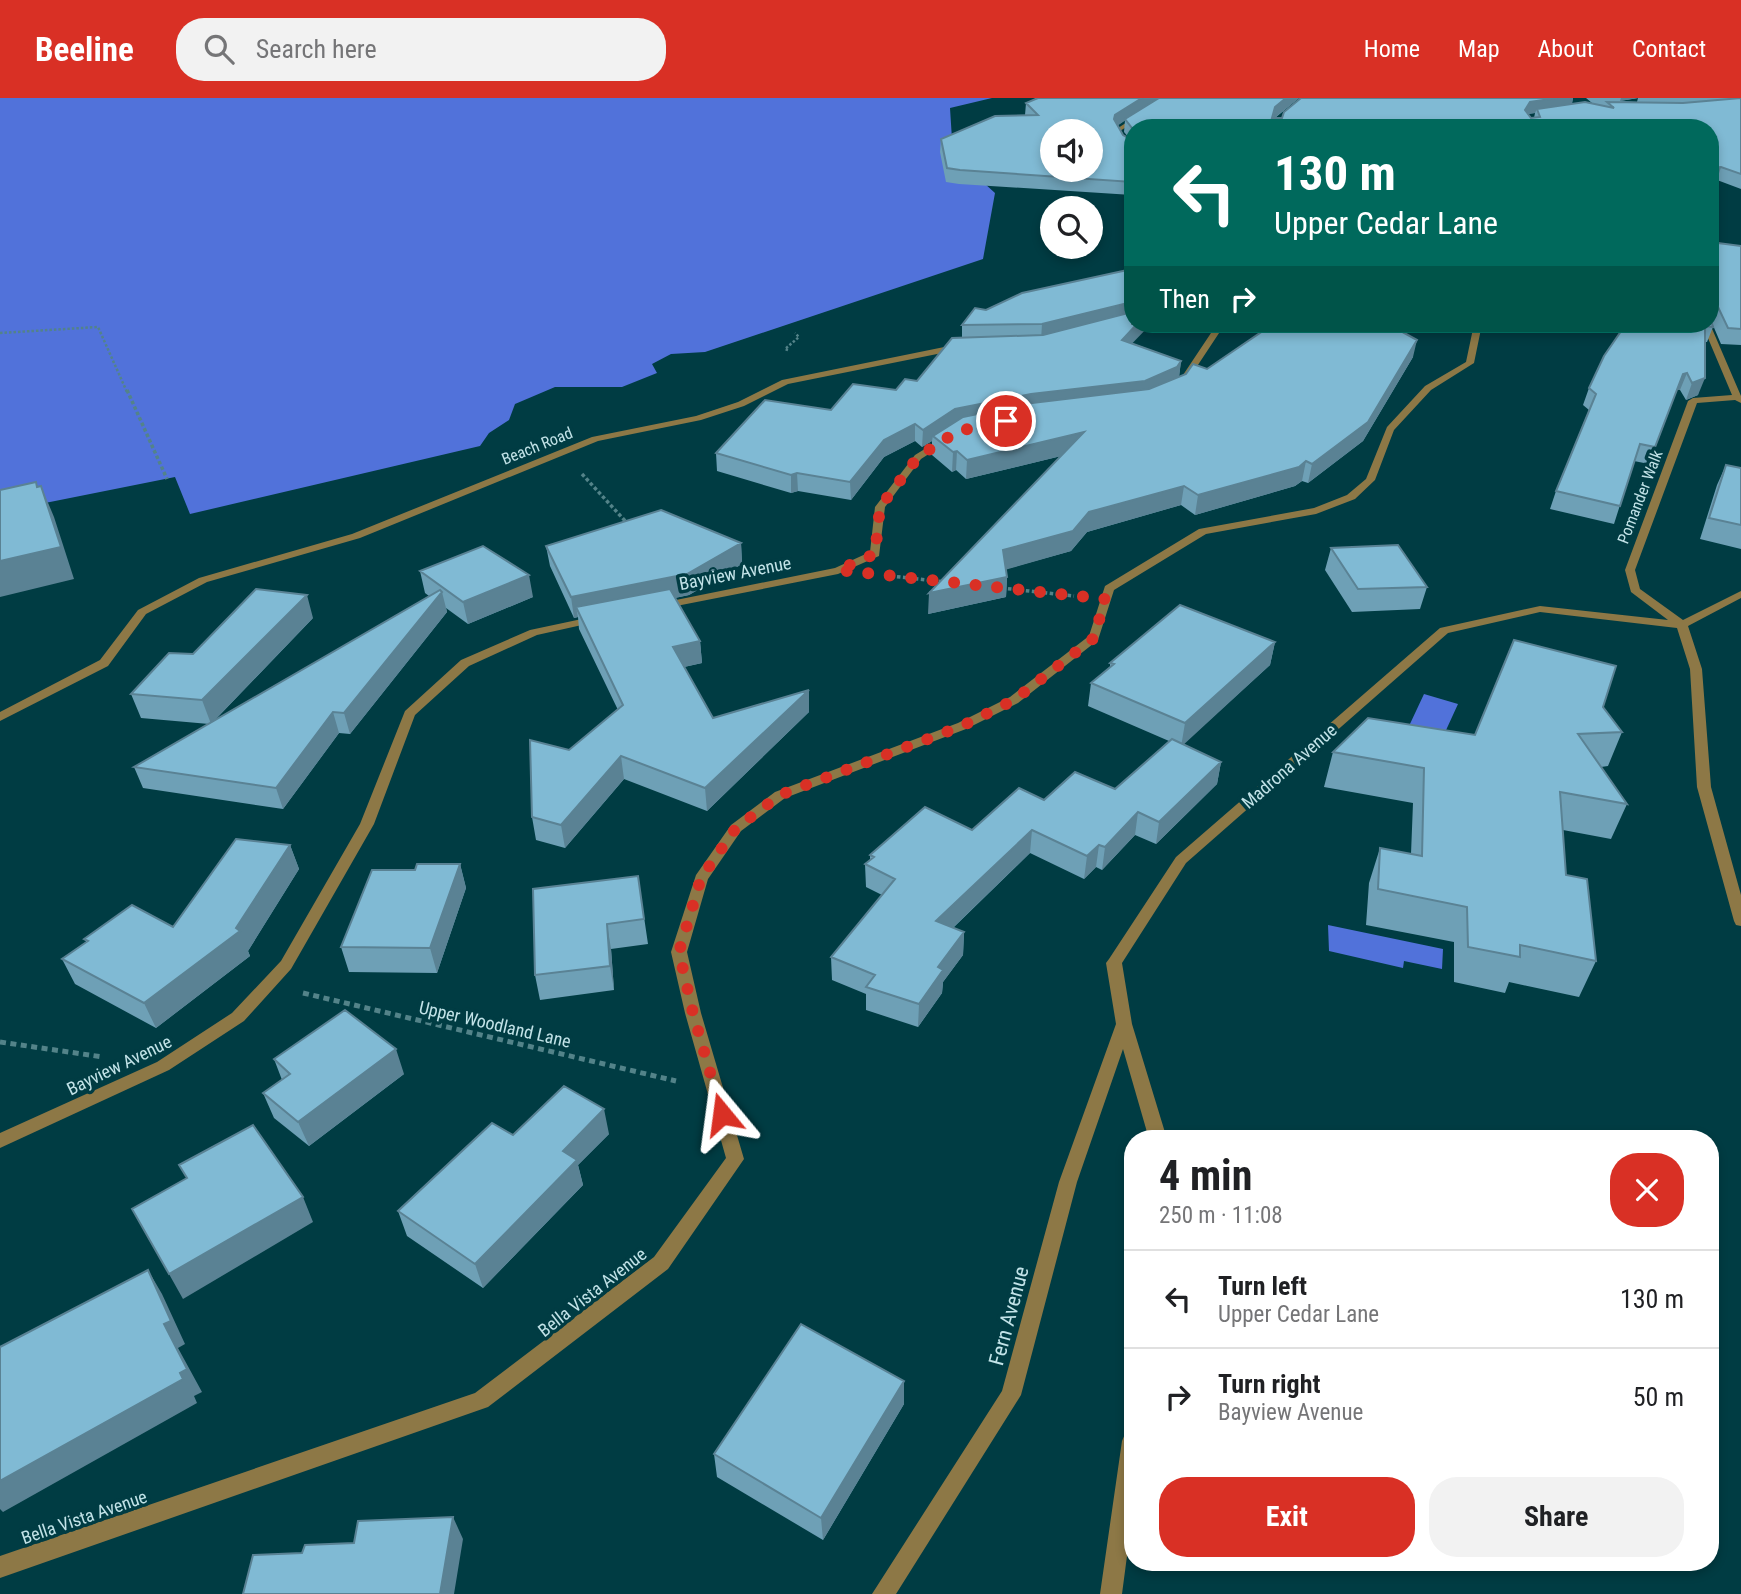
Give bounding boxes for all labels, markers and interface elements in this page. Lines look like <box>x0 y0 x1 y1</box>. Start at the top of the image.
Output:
search box <box>176 18 666 81</box>
text: Beeline <box>35 30 134 69</box>
icon: search <box>200 30 238 68</box>
text: Search here <box>256 34 377 64</box>
text: Home <box>1364 35 1420 63</box>
text: Map <box>1458 35 1500 63</box>
text: About <box>1538 35 1594 63</box>
text: Contact <box>1632 35 1706 63</box>
map controls <box>1040 119 1103 259</box>
button: sound <box>1040 119 1103 182</box>
text: 130 m <box>1274 145 1396 202</box>
icon: left <box>1159 147 1250 238</box>
button: search <box>1040 196 1103 259</box>
text: Upper Cedar Lane <box>1274 204 1498 242</box>
icon: right <box>1224 280 1262 318</box>
text: Then <box>1159 284 1210 314</box>
pin <box>976 391 1036 451</box>
icon: arrive <box>987 402 1025 440</box>
street label: Beach Road <box>499 423 575 469</box>
street label: Pomander Walk <box>1613 447 1667 546</box>
street label: Bayview Avenue <box>677 552 793 594</box>
street label: Madrona Avenue <box>1237 719 1341 813</box>
street label: Upper Woodland Lane <box>417 996 573 1052</box>
street label: Bayview Avenue <box>63 1031 175 1099</box>
position arrow <box>685 1077 759 1151</box>
text: 4 min <box>1159 1151 1252 1200</box>
button: close <box>1610 1153 1684 1227</box>
text: 250 m · 11:08 <box>1159 1202 1283 1229</box>
street label: Bella Vista Avenue <box>534 1243 650 1341</box>
street label: Fern Avenue <box>984 1264 1034 1368</box>
text: Turn left <box>1218 1271 1307 1301</box>
icon: left <box>1159 1280 1197 1318</box>
text: 130 m <box>1620 1284 1684 1314</box>
text: Upper Cedar Lane <box>1218 1301 1379 1328</box>
text: Turn right <box>1218 1369 1320 1399</box>
icon: right <box>1159 1378 1197 1416</box>
text: 50 m <box>1633 1382 1684 1412</box>
text: Bayview Avenue <box>1218 1399 1363 1426</box>
button: Exit <box>1159 1477 1415 1557</box>
button: Share <box>1429 1477 1684 1557</box>
street label: Bella Vista Avenue <box>18 1486 150 1548</box>

